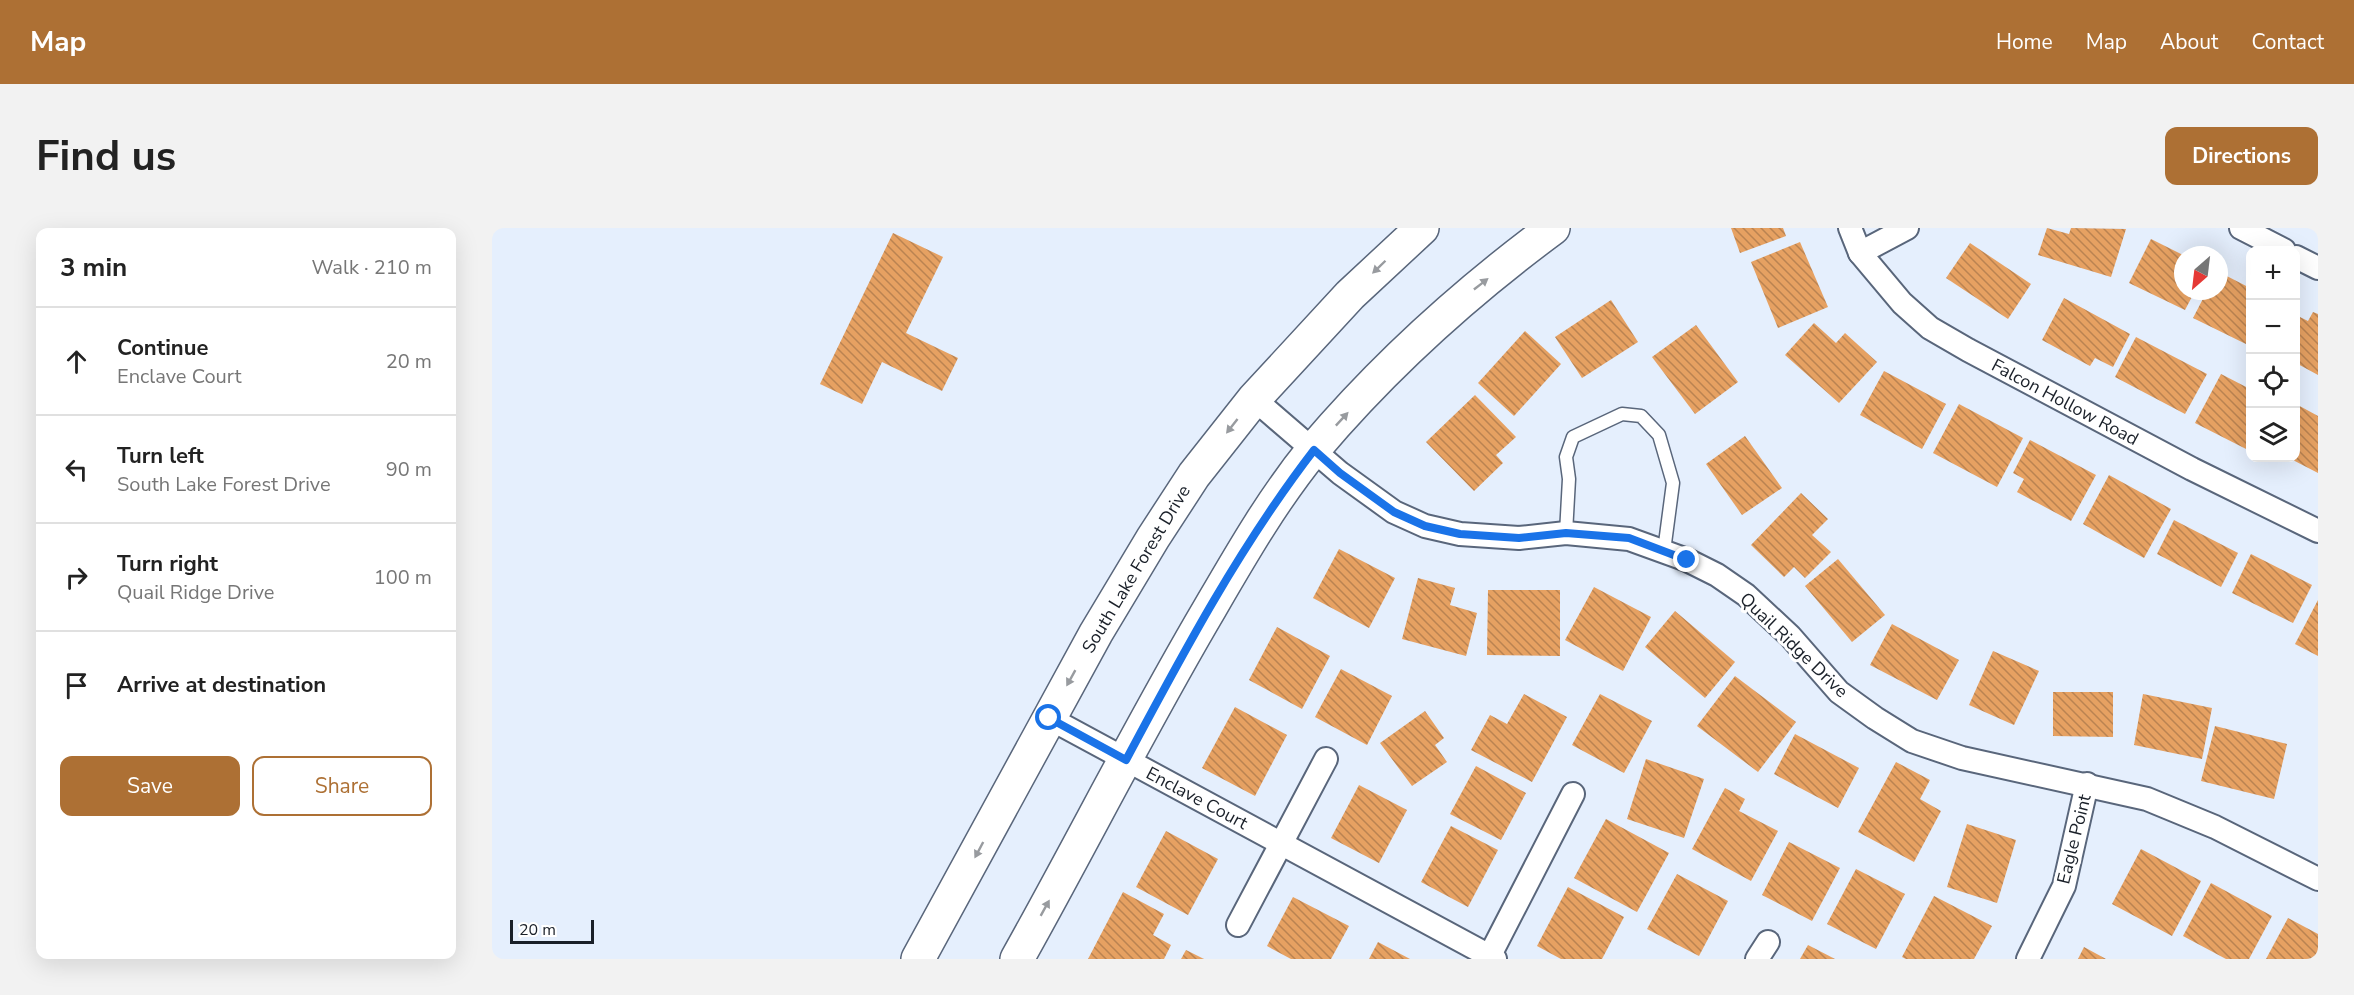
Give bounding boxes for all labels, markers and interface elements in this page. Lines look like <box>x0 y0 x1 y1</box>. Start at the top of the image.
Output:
text: Map <box>30 23 86 61</box>
text: Home <box>1996 28 2053 56</box>
text: Map <box>2086 28 2127 56</box>
text: About <box>2160 28 2218 56</box>
text: Contact <box>2251 28 2324 56</box>
button: Directions <box>2165 127 2318 185</box>
text: Find us <box>36 128 176 185</box>
north arrow <box>2174 246 2228 300</box>
map controls <box>2246 246 2300 462</box>
button: + <box>2246 246 2300 300</box>
text: 3 min <box>60 250 127 285</box>
text: Walk · 210 m <box>312 254 432 281</box>
one-way arrow <box>1372 260 1386 274</box>
one-way arrow <box>1474 278 1489 291</box>
button: − <box>2246 300 2300 354</box>
text: Continue <box>117 333 208 363</box>
icon: ahead <box>60 345 93 378</box>
text: 20 m <box>386 348 432 375</box>
street label: Falcon Hollow Road <box>1987 353 2143 451</box>
button: locate <box>2246 354 2300 408</box>
text: Enclave Court <box>117 363 241 390</box>
button: layers <box>2246 408 2300 462</box>
one-way arrow <box>1335 412 1349 427</box>
one-way arrow <box>1226 418 1239 434</box>
text: Turn left <box>117 441 204 471</box>
icon: left <box>60 453 93 486</box>
text: 90 m <box>386 456 432 483</box>
text: South Lake Forest Drive <box>117 471 331 498</box>
street label: South Lake Forest Drive <box>1076 480 1196 658</box>
route end <box>1673 546 1699 572</box>
text: Turn right <box>117 549 218 579</box>
icon: right <box>60 561 93 594</box>
text: 100 m <box>374 564 432 591</box>
text: Quail Ridge Drive <box>117 579 274 606</box>
street label: Quail Ridge Drive <box>1735 587 1853 703</box>
icon: arrive <box>60 669 93 702</box>
text: Arrive at destination <box>117 670 326 700</box>
one-way arrow <box>1066 670 1076 687</box>
route start <box>1035 704 1061 730</box>
button: Save <box>60 756 240 816</box>
button: Share <box>252 756 432 816</box>
street label: Enclave Court <box>1142 761 1253 835</box>
street label: Eagle Point <box>2051 791 2097 886</box>
one-way arrow <box>974 842 984 859</box>
one-way arrow <box>1040 900 1051 916</box>
scale bar <box>510 917 594 944</box>
text: 20 m <box>519 919 556 941</box>

